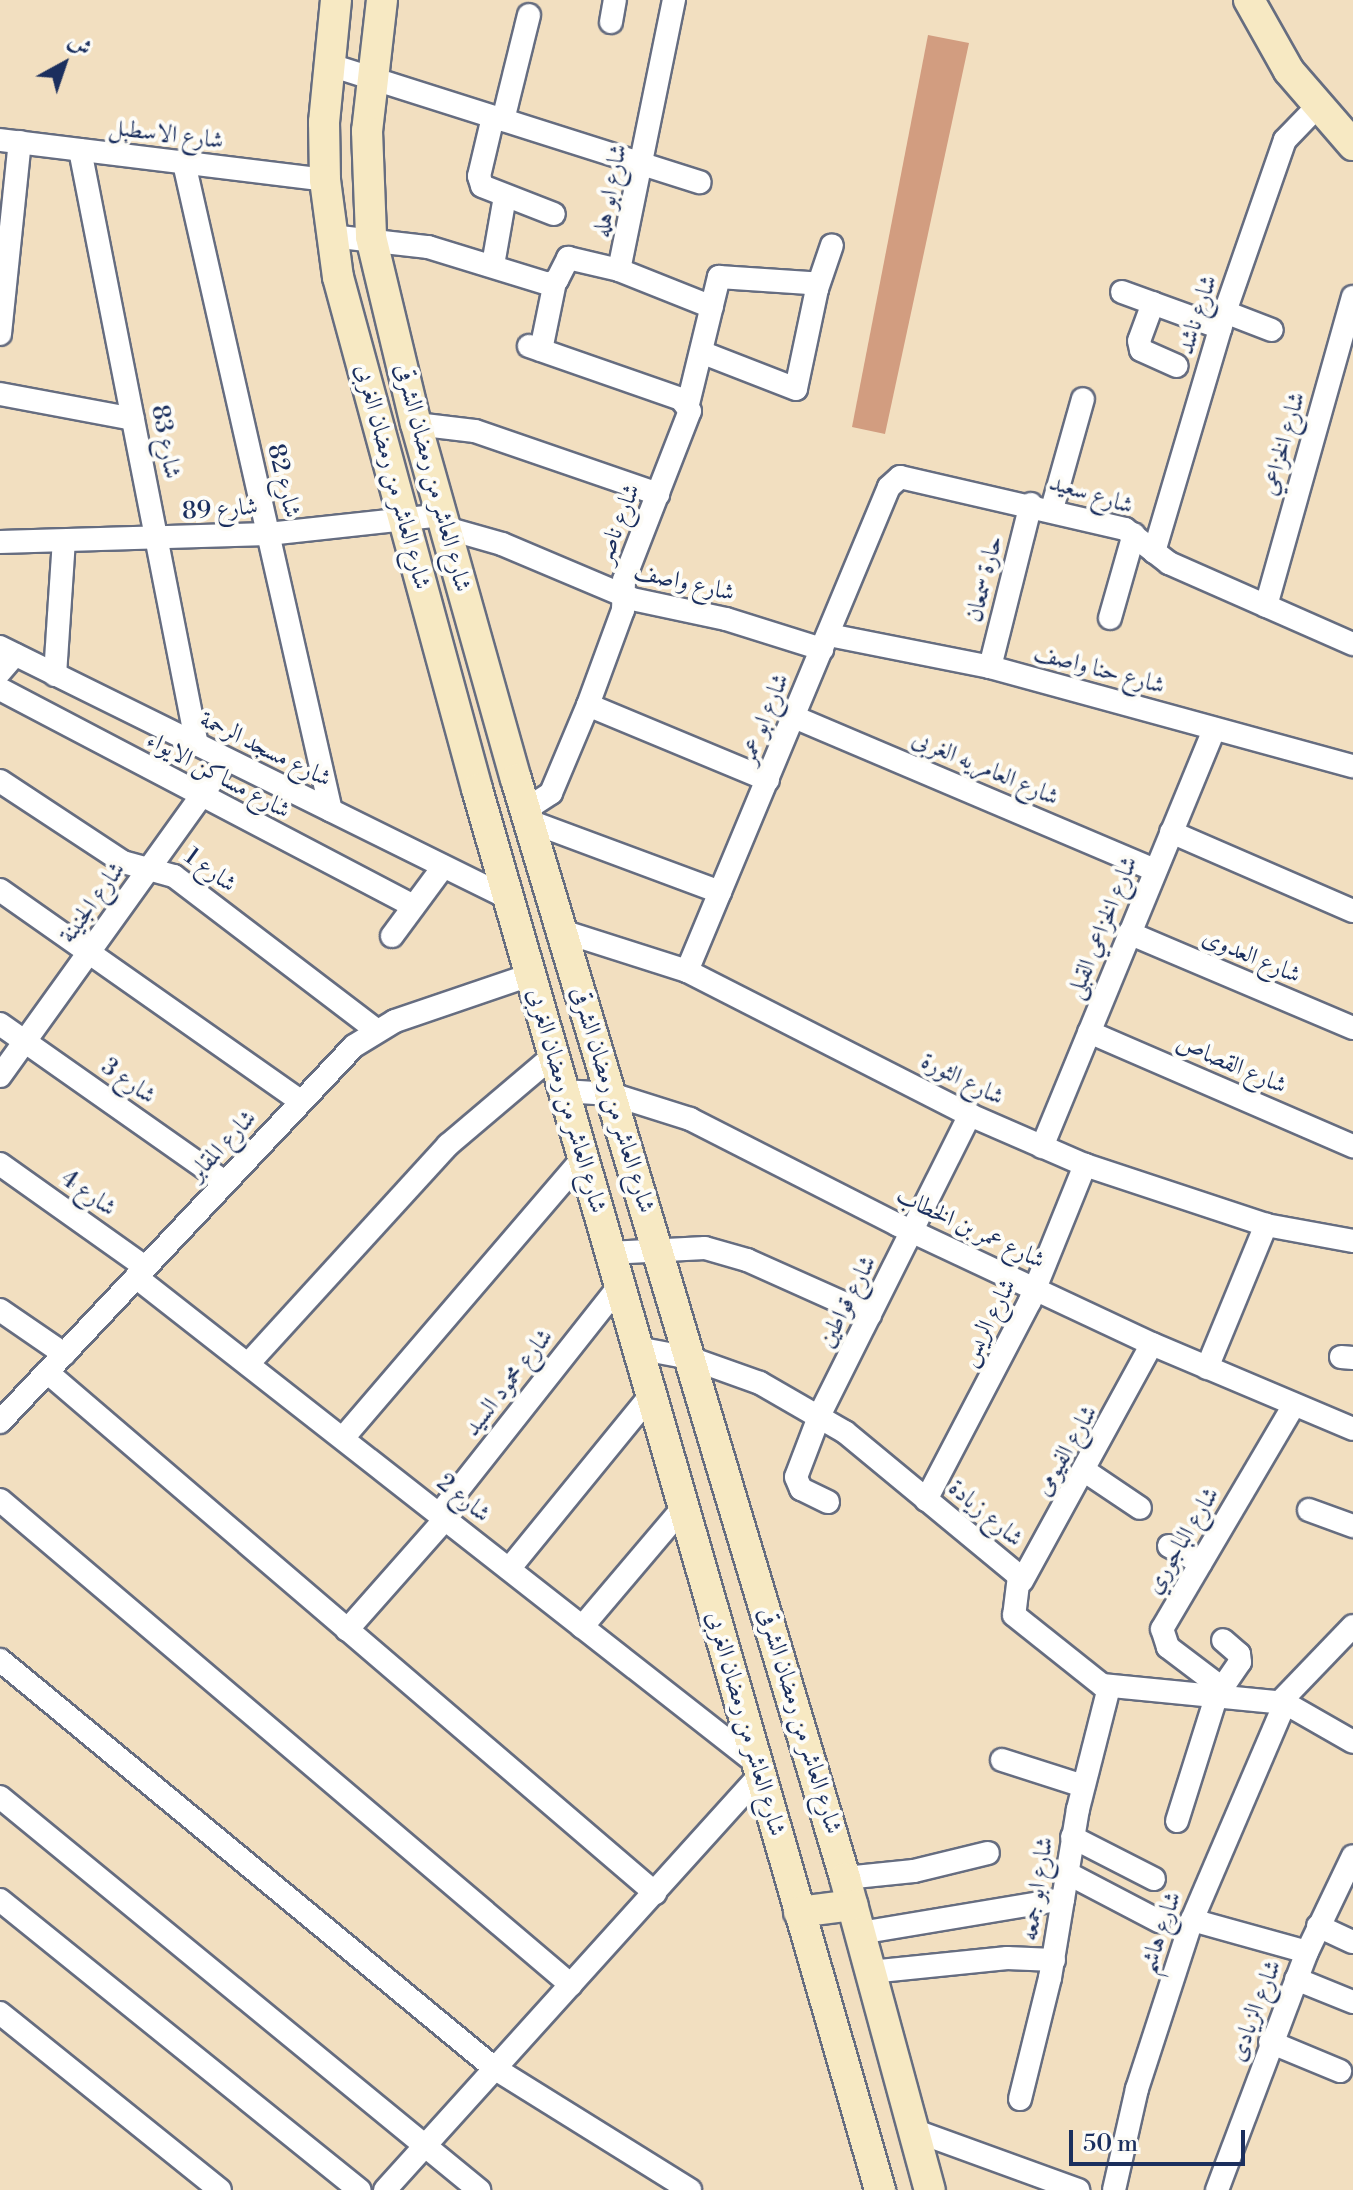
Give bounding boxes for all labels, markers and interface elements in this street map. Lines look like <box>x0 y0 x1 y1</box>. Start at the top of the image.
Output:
north arrow <box>24 24 104 104</box>
text: ش <box>63 28 97 63</box>
street label: شارع الاسطبل <box>107 114 225 156</box>
street label: شارع ابو هله <box>588 142 634 240</box>
street label: شارع ناشد <box>1172 272 1224 358</box>
street label: شارع العاشر من رمضان الغربى <box>348 361 436 593</box>
street label: شارع العاشر من رمضان الشرقى <box>388 361 476 595</box>
street label: شارع الخزاعي <box>1256 389 1312 499</box>
street label: شارع 83 <box>144 403 186 481</box>
street label: شارع 82 <box>260 441 306 521</box>
street label: شارع سعيد <box>1046 469 1136 521</box>
street label: شارع ناصر <box>591 480 647 568</box>
street label: شارع 89 <box>181 493 259 527</box>
street label: حارة سمعان <box>960 533 1010 625</box>
street label: شارع واصف <box>631 557 737 609</box>
street label: شارع حنا واصف <box>1030 639 1168 701</box>
street label: شارع ابو عمر <box>734 670 796 768</box>
street label: شارع مسجد الرحمة <box>195 706 335 794</box>
street label: شارع العامريه الغربى <box>907 725 1063 813</box>
street label: شارع مساكن الايواء <box>141 726 295 826</box>
street label: شارع 1 <box>178 843 242 899</box>
street label: شارع الخزاعي القبلى <box>1061 852 1145 1004</box>
street label: شارع الجنينة <box>54 857 132 949</box>
street label: شارع العدوى <box>1197 923 1305 991</box>
street label: شارع العاشر من رمضان الشرقى <box>564 983 660 1217</box>
street label: شارع العاشر من رمضان الغربى <box>520 985 612 1217</box>
street label: شارع القصاص <box>1172 1029 1290 1101</box>
street label: شارع الثورة <box>916 1048 1008 1112</box>
street label: شارع 3 <box>95 1053 161 1111</box>
street label: شارع المقابر <box>183 1105 263 1187</box>
street label: شارع 4 <box>55 1165 121 1223</box>
street label: شارع عمر بن الخطاب <box>891 1182 1049 1276</box>
street label: شارع قواطين <box>813 1251 883 1353</box>
street label: شارع الريس <box>955 1274 1023 1372</box>
street label: شارع محمود السيد <box>458 1324 560 1442</box>
street label: شارع الفيومى <box>1030 1401 1104 1501</box>
street label: شارع 2 <box>431 1469 495 1529</box>
street label: شارع زيادة <box>942 1474 1028 1554</box>
street label: شارع الباجوري <box>1140 1482 1226 1600</box>
street label: شارع العاشر من رمضان الشرقى <box>751 1604 847 1838</box>
street label: شارع العاشر من رمضان الغربى <box>699 1608 791 1840</box>
street label: شارع ابو جمعه <box>1016 1835 1060 1943</box>
street label: شارع هاشم <box>1134 1888 1188 1978</box>
street label: شارع الزيادى <box>1224 1956 1288 2066</box>
scale bar <box>1073 2114 1249 2164</box>
text: 50 m <box>1083 2129 1138 2159</box>

